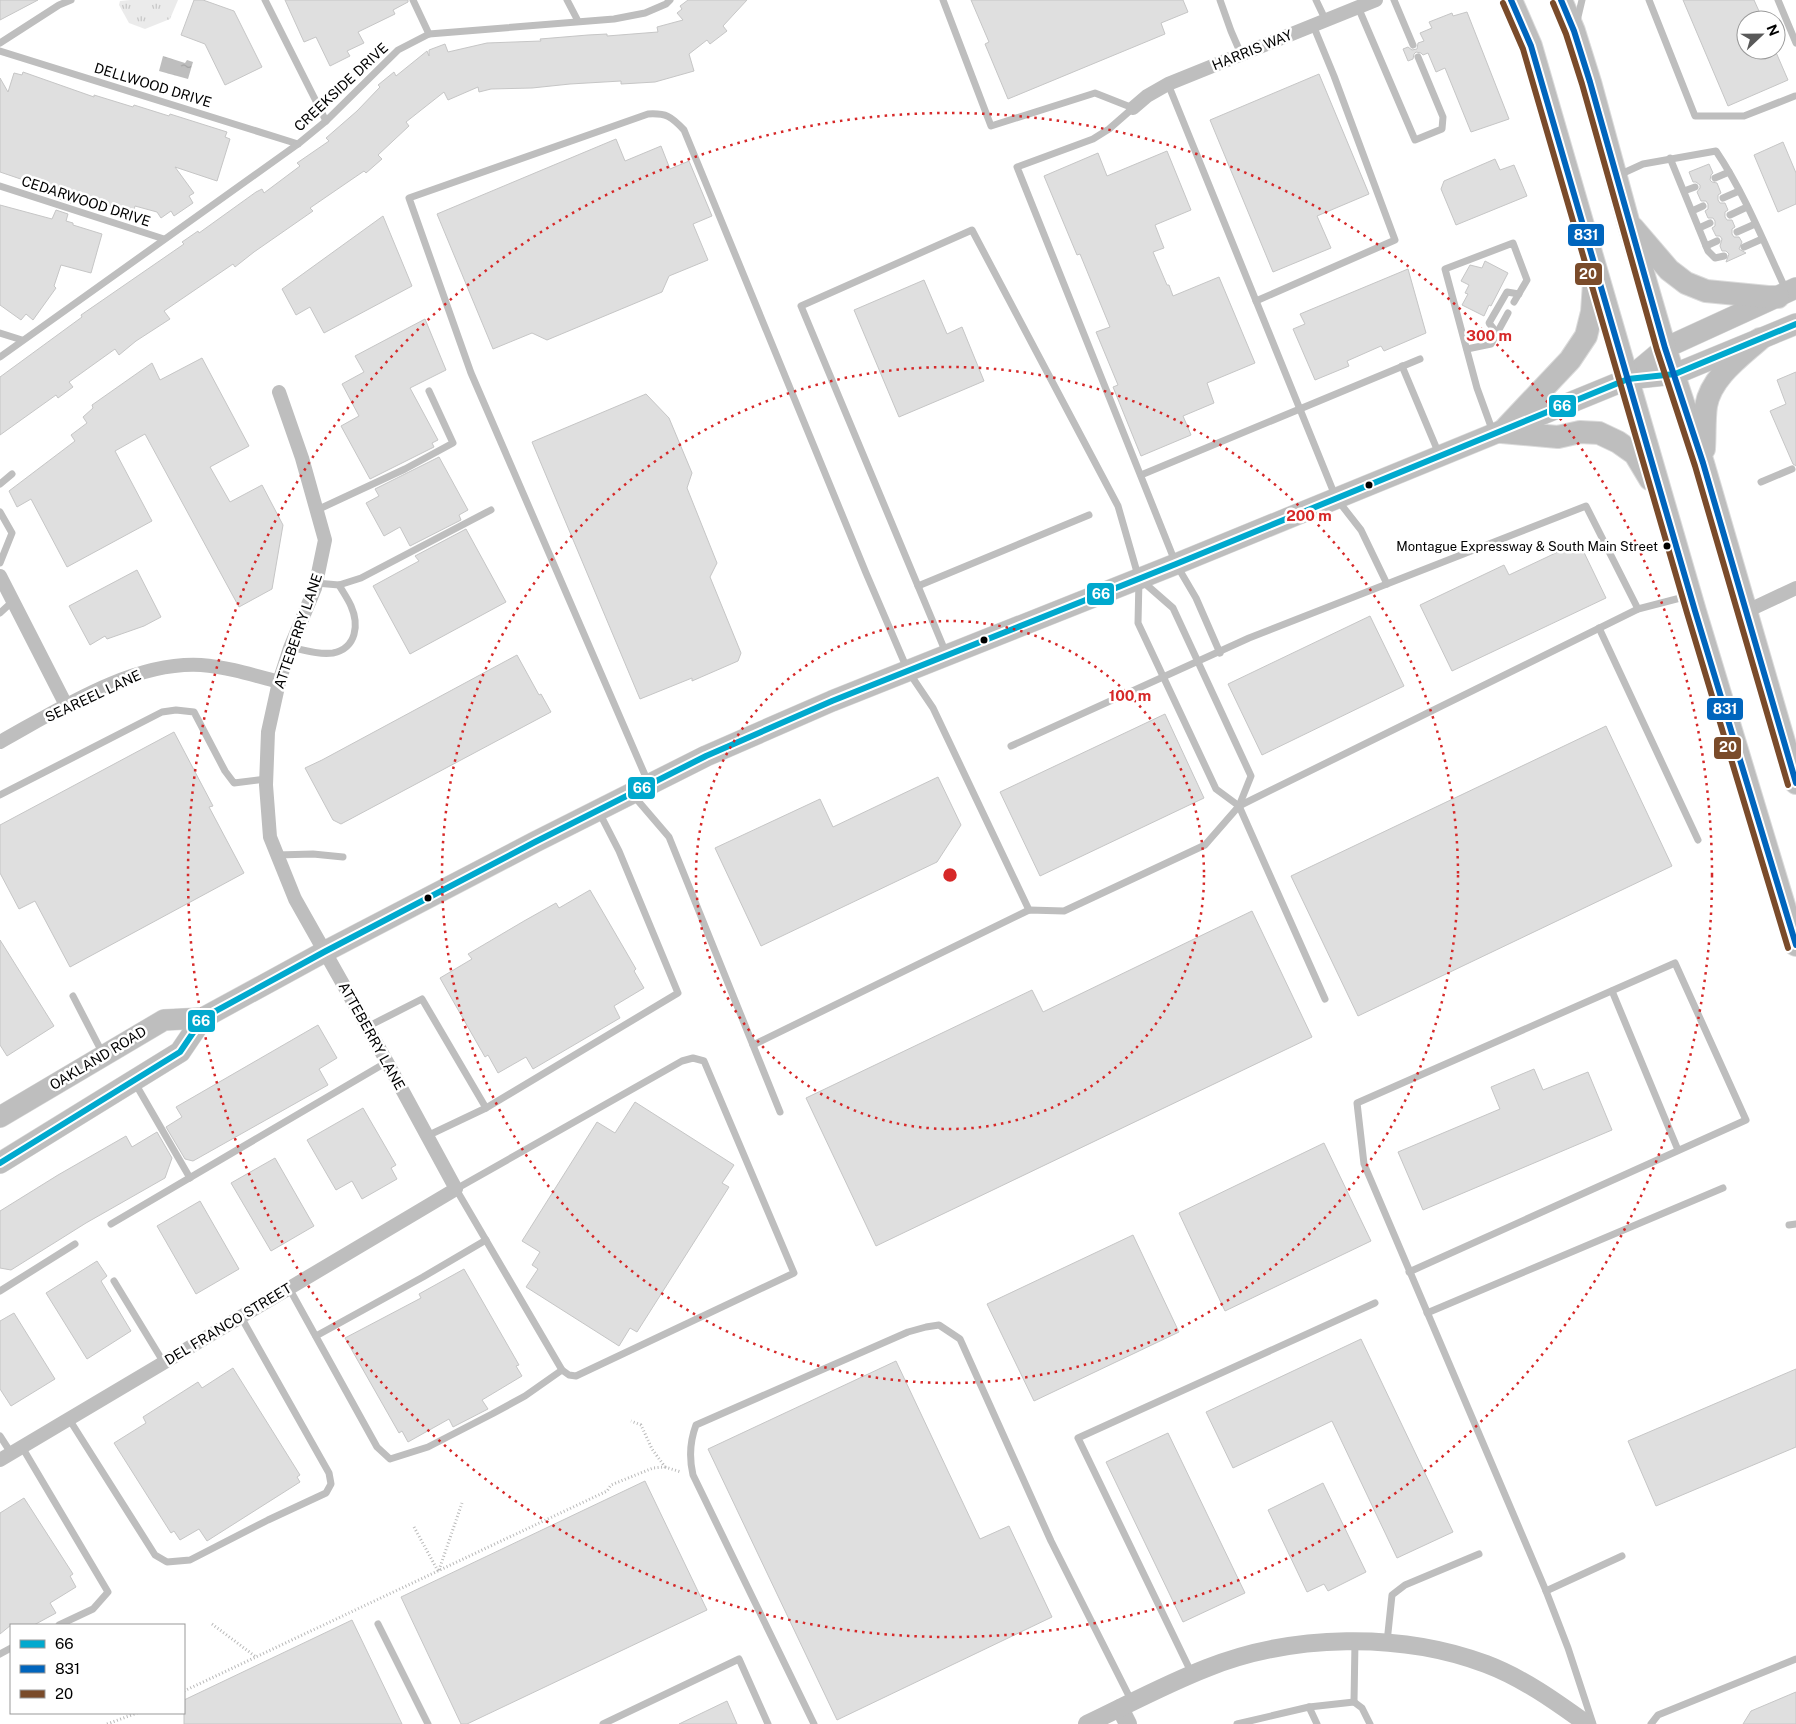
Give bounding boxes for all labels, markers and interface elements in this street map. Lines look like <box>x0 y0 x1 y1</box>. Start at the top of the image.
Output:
north arrow <box>1736 10 1786 60</box>
text: N <box>1764 22 1783 38</box>
street label: HARRIS WAY <box>1210 26 1295 73</box>
street label: CREEKSIDE DRIVE <box>291 39 391 135</box>
street label: DELLWOOD DRIVE <box>92 60 214 110</box>
street label: CEDARWOOD DRIVE <box>19 173 153 229</box>
line badge: 831 <box>1567 223 1605 247</box>
text: 831 <box>1574 227 1598 243</box>
line badge: 20 <box>1574 262 1603 286</box>
text: 20 <box>1579 266 1597 282</box>
text: 300 m <box>1466 327 1512 344</box>
line badge: 66 <box>1548 394 1577 418</box>
text: 66 <box>1553 398 1571 414</box>
unlabelled marker <box>1364 480 1374 490</box>
text: 200 m <box>1286 507 1332 524</box>
place label: Montague Expressway & South Main Street <box>1396 539 1658 554</box>
marker: Montague Expressway & South Main Street <box>1662 541 1672 551</box>
street label: ATTEBERRY LANE <box>271 571 325 691</box>
line badge: 66 <box>1086 582 1115 606</box>
text: 66 <box>1092 586 1110 602</box>
unlabelled marker <box>979 635 989 645</box>
street label: SEAREEL LANE <box>43 667 143 725</box>
text: 100 m <box>1109 687 1151 704</box>
line badge: 831 <box>1706 697 1744 721</box>
text: 831 <box>1713 701 1737 717</box>
line badge: 20 <box>1713 736 1742 760</box>
text: 20 <box>1719 739 1737 755</box>
line badge: 66 <box>627 776 656 800</box>
text: 66 <box>633 780 651 796</box>
centre of rings <box>941 866 959 884</box>
unlabelled marker <box>423 893 433 903</box>
street label: ATTEBERRY LANE <box>336 979 408 1093</box>
line badge: 66 <box>187 1009 216 1033</box>
text: 66 <box>192 1013 210 1029</box>
street label: OAKLAND ROAD <box>47 1023 149 1093</box>
street label: DEL FRANCO STREET <box>162 1280 294 1368</box>
legend <box>10 1624 185 1714</box>
text: 66 <box>55 1635 74 1652</box>
text: 831 <box>55 1660 80 1677</box>
text: 20 <box>55 1685 73 1702</box>

